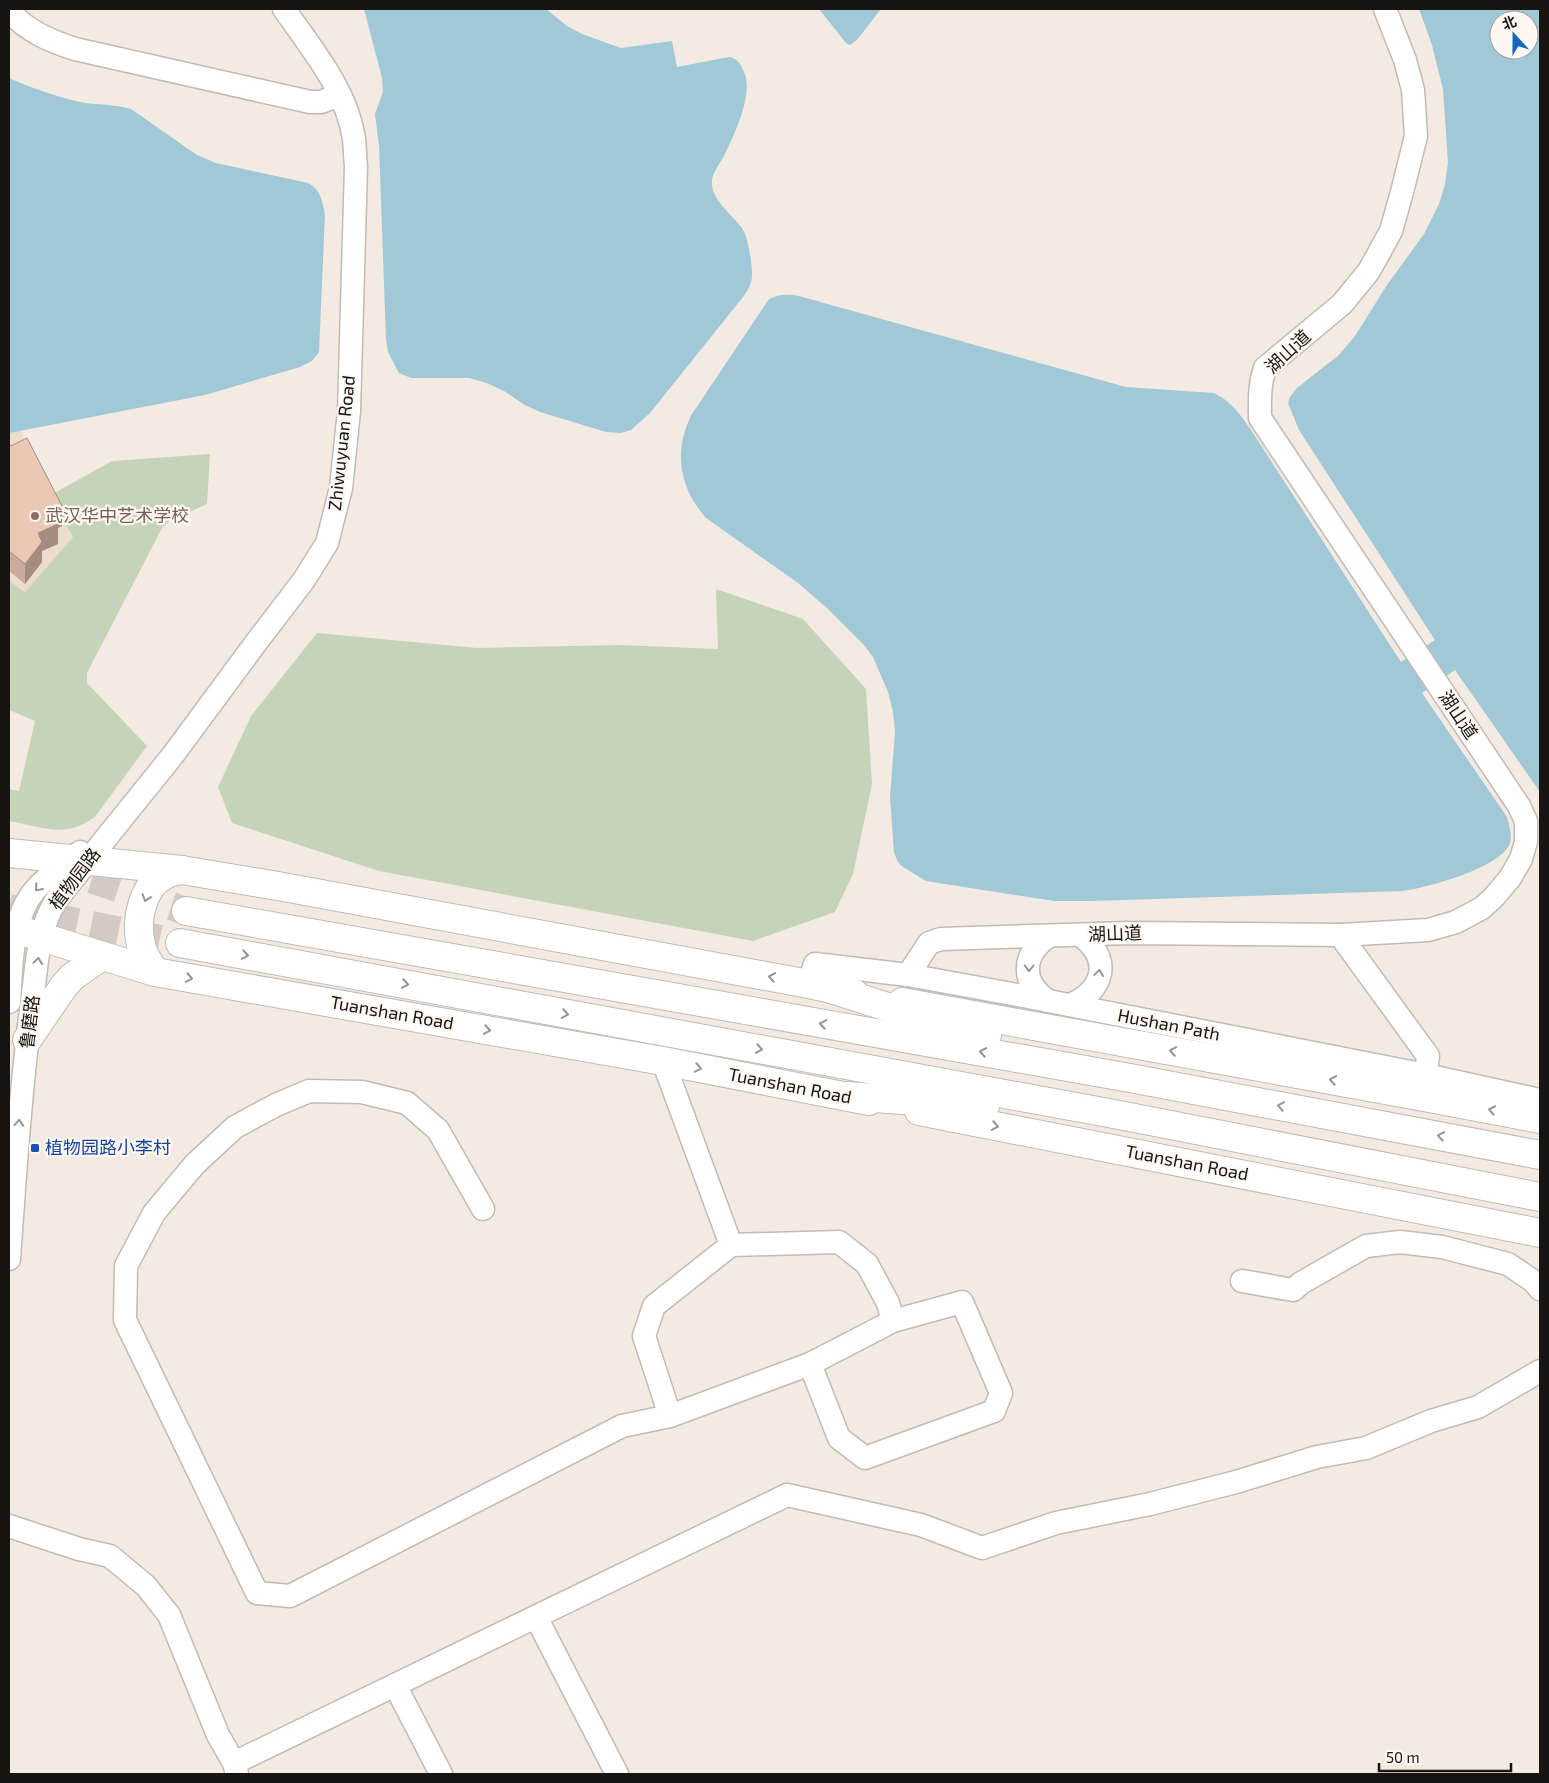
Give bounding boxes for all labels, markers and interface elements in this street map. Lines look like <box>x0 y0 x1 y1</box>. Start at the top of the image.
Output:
north arrow <box>1489 10 1539 60</box>
text: 北 <box>1500 12 1519 33</box>
street label: 湖山道 <box>1260 325 1315 378</box>
street label: Zhiwuyuan Road <box>323 374 359 512</box>
place label: 武汉华中艺术学校 <box>45 504 189 526</box>
marker: 武汉华中艺术学校 <box>29 510 41 522</box>
street label: 湖山道 <box>1435 686 1483 743</box>
street label: 植物园路 <box>44 843 105 914</box>
one-way arrow <box>35 883 44 892</box>
one-way arrow <box>141 893 151 901</box>
street label: 湖山道 <box>1088 921 1142 945</box>
one-way arrow <box>241 949 249 960</box>
one-way arrow <box>32 957 42 966</box>
one-way arrow <box>1024 965 1034 973</box>
one-way arrow <box>1093 969 1103 978</box>
one-way arrow <box>184 972 193 982</box>
one-way arrow <box>768 972 777 983</box>
one-way arrow <box>401 979 409 989</box>
street label: Tuanshan Road <box>329 990 456 1034</box>
street label: 鲁磨路 <box>15 994 43 1050</box>
street label: Hushan Path <box>1116 1003 1222 1045</box>
one-way arrow <box>560 1008 569 1018</box>
one-way arrow <box>819 1019 828 1029</box>
one-way arrow <box>482 1025 491 1035</box>
one-way arrow <box>755 1044 763 1054</box>
one-way arrow <box>979 1047 988 1058</box>
one-way arrow <box>1168 1047 1177 1057</box>
one-way arrow <box>694 1062 703 1073</box>
street label: Tuanshan Road <box>727 1062 854 1108</box>
one-way arrow <box>1328 1076 1337 1086</box>
one-way arrow <box>1277 1102 1285 1112</box>
one-way arrow <box>1488 1105 1497 1116</box>
one-way arrow <box>13 1119 24 1127</box>
one-way arrow <box>991 1120 1000 1130</box>
one-way arrow <box>1436 1132 1445 1142</box>
place label: 植物园路小李村 <box>45 1136 171 1158</box>
street label: Tuanshan Road <box>1124 1139 1251 1185</box>
marker: 植物园路小李村 <box>29 1142 41 1154</box>
scale bar <box>1379 1740 1512 1772</box>
text: 50 m <box>1386 1748 1420 1766</box>

